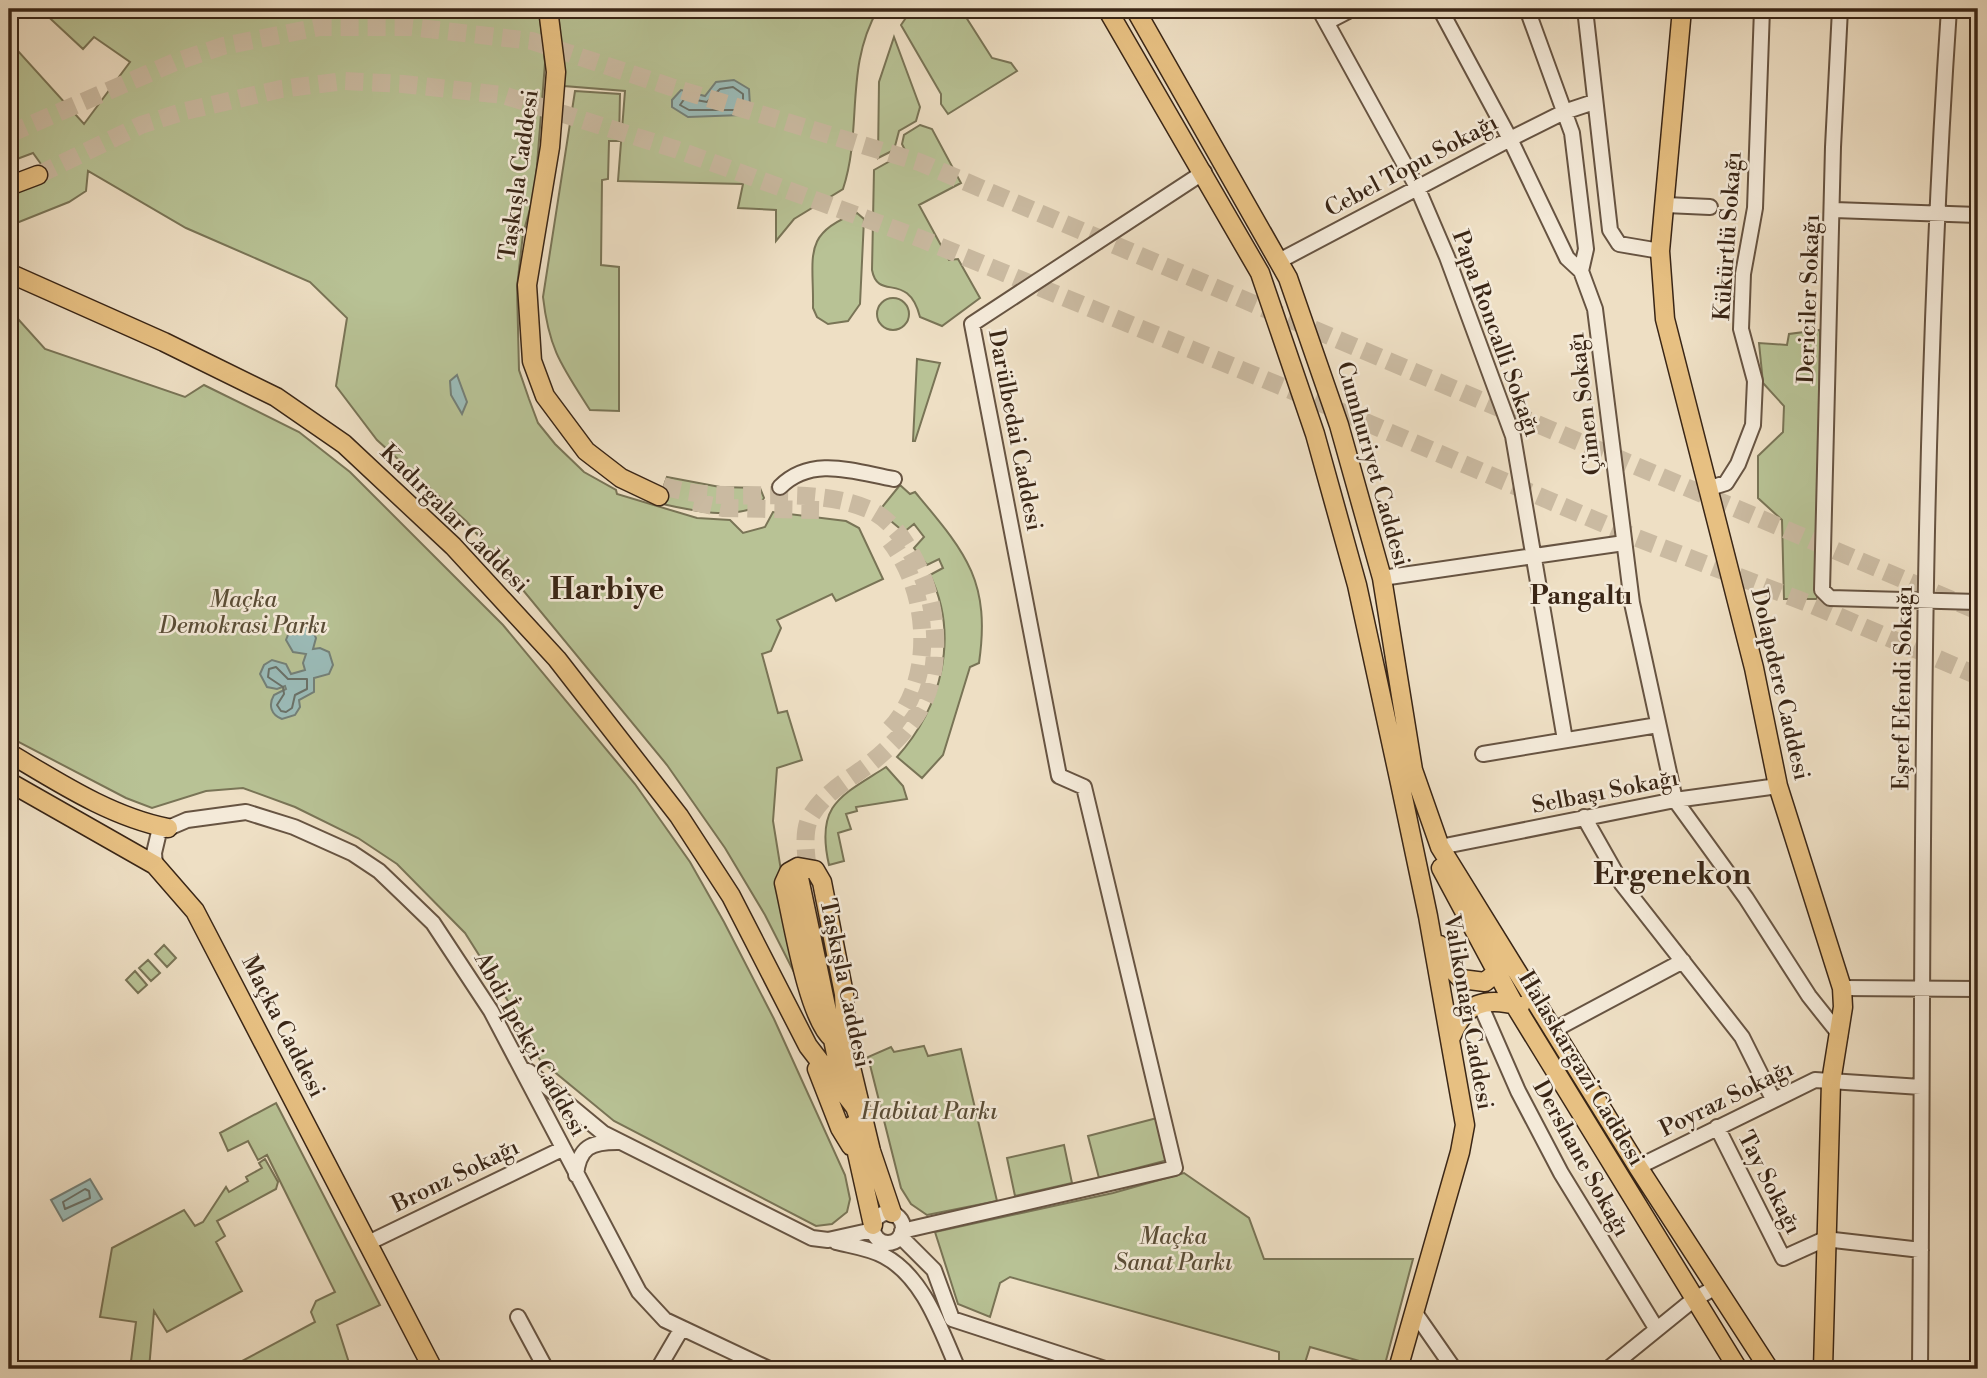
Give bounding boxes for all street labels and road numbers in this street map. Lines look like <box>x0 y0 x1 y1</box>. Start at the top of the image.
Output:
street label: Taşkışla Caddesi <box>493 88 545 262</box>
street label: Cebel Topu Sokağı <box>1320 108 1503 223</box>
street label: Kükürtlü Sokağı <box>1708 150 1748 322</box>
street label: Dericiler Sokağı <box>1792 214 1826 384</box>
street label: Papa Roncalli Sokağı <box>1446 226 1546 440</box>
street label: Darülbedai Caddesi <box>982 327 1048 533</box>
street label: Çimen Sokağı <box>1562 331 1608 477</box>
street label: Cumhuriyet Caddesi <box>1330 359 1416 570</box>
street label: Kadırgalar Caddesi <box>374 438 535 599</box>
street label: Eşref Efendi Sokağı <box>1887 585 1919 791</box>
street label: Dolapdere Caddesi <box>1744 586 1816 783</box>
street label: Selbaşı Sokağı <box>1529 764 1681 820</box>
street label: Taşkışla Caddesi <box>813 896 877 1070</box>
street label: Valikonağı Caddesi <box>1437 911 1499 1112</box>
street label: Abdi İpekçi Caddesi <box>467 946 594 1141</box>
street label: Maçka Caddesi <box>235 951 331 1102</box>
street label: Halaskargazi Caddesi <box>1512 966 1650 1171</box>
street label: Poyraz Sokağı <box>1655 1055 1798 1143</box>
street label: Dershane Sokağı <box>1526 1075 1636 1242</box>
street label: Tay Sokağı <box>1731 1126 1807 1239</box>
street label: Bronz Sokağı <box>386 1133 524 1219</box>

